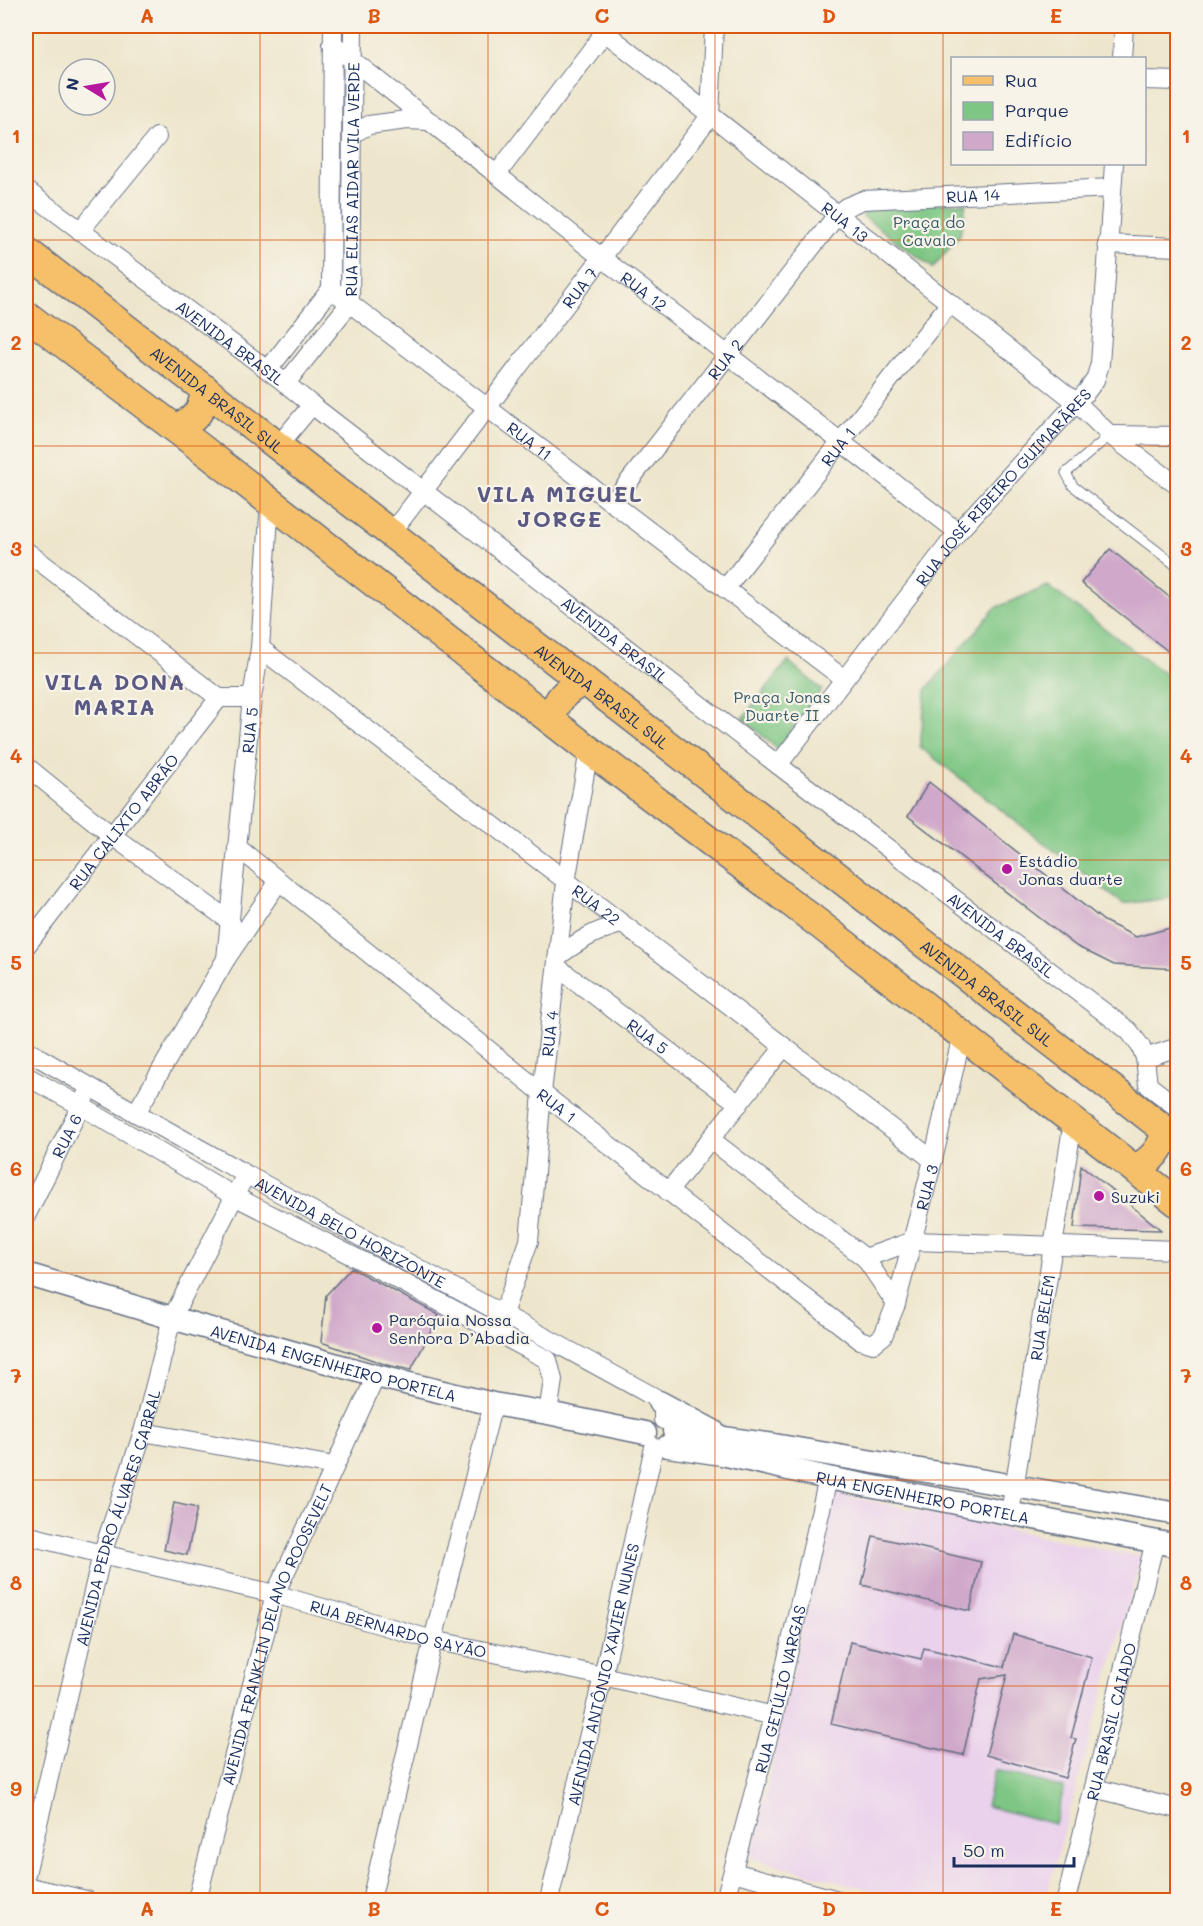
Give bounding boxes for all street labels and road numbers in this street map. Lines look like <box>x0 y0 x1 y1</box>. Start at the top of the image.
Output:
street label: RUA ELIAS AIDAR VILA VERDE <box>340 62 363 297</box>
street label: RUA 14 <box>946 183 1001 206</box>
street label: RUA 13 <box>818 196 873 246</box>
street label: RUA 7 <box>557 263 601 312</box>
street label: RUA 12 <box>617 266 672 315</box>
street label: AVENIDA BRASIL <box>172 295 289 390</box>
street label: RUA 2 <box>702 334 747 383</box>
street label: AVENIDA BRASIL SUL <box>146 341 289 458</box>
street label: RUA JOSÉ RIBEIRO GUIMARÃRES <box>910 383 1095 590</box>
street label: RUA 11 <box>503 416 557 464</box>
street label: RUA 1 <box>816 422 859 470</box>
street label: AVENIDA BRASIL <box>557 591 674 688</box>
street label: AVENIDA BRASIL SUL <box>531 638 674 753</box>
street label: RUA 5 <box>236 706 262 754</box>
street label: RUA CALIXTO ABRÃO <box>64 749 183 894</box>
street label: RUA 22 <box>568 879 625 929</box>
street label: AVENIDA BRASIL <box>943 887 1060 982</box>
street label: AVENIDA BRASIL SUL <box>916 934 1059 1051</box>
street label: RUA 4 <box>536 1009 562 1058</box>
street label: RUA 5 <box>623 1013 673 1058</box>
street label: RUA 1 <box>533 1083 581 1127</box>
street label: RUA 6 <box>46 1110 86 1161</box>
street label: RUA 3 <box>910 1162 942 1212</box>
street label: AVENIDA BELO HORIZONTE <box>252 1171 450 1292</box>
street label: RUA BELÉM <box>1024 1273 1059 1362</box>
street label: AVENIDA ENGENHEIRO PORTELA <box>208 1319 459 1405</box>
street label: AVENIDA PEDRO ÁLVARES CABRAL <box>70 1387 164 1648</box>
street label: RUA ENGENHEIRO PORTELA <box>814 1465 1031 1527</box>
street label: AVENIDA FRANKLIN DELANO ROOSEVELT <box>216 1480 336 1787</box>
street label: AVENIDA ANTÔNIO XAVIER NUNES <box>562 1541 643 1808</box>
street label: RUA BERNARDO SAYÃO <box>308 1594 489 1662</box>
street label: RUA GETÚLIO VARGAS <box>749 1603 809 1775</box>
street label: RUA BRASIL CAIADO <box>1081 1640 1140 1803</box>

